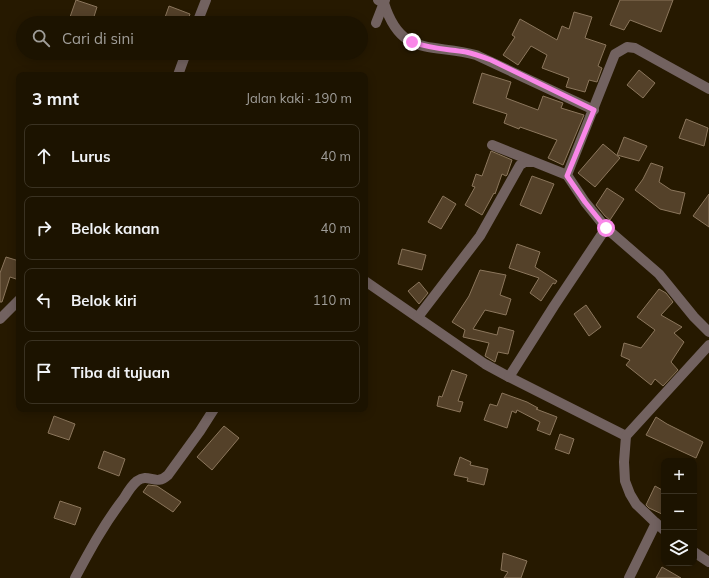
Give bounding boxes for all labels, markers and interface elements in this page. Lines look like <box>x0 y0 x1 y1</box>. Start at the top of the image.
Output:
search box <box>16 16 368 60</box>
icon: search <box>30 27 52 49</box>
text: Cari di sini <box>62 29 134 48</box>
route end <box>403 33 421 51</box>
text: 3 mnt <box>32 88 79 109</box>
text: Jalan kaki · 190 m <box>246 90 352 106</box>
icon: ahead <box>33 145 55 167</box>
text: Lurus <box>71 147 111 166</box>
text: 40 m <box>321 148 351 164</box>
icon: right <box>33 217 55 239</box>
text: Belok kanan <box>71 219 160 238</box>
route start <box>597 219 615 237</box>
text: 40 m <box>321 220 351 236</box>
icon: left <box>33 289 55 311</box>
text: Belok kiri <box>71 291 137 310</box>
text: 110 m <box>313 292 351 308</box>
icon: arrive <box>33 361 55 383</box>
text: Tiba di tujuan <box>71 363 170 382</box>
map controls <box>661 458 697 566</box>
button: + <box>661 458 697 494</box>
button: − <box>661 494 697 530</box>
button: layers <box>661 530 697 566</box>

